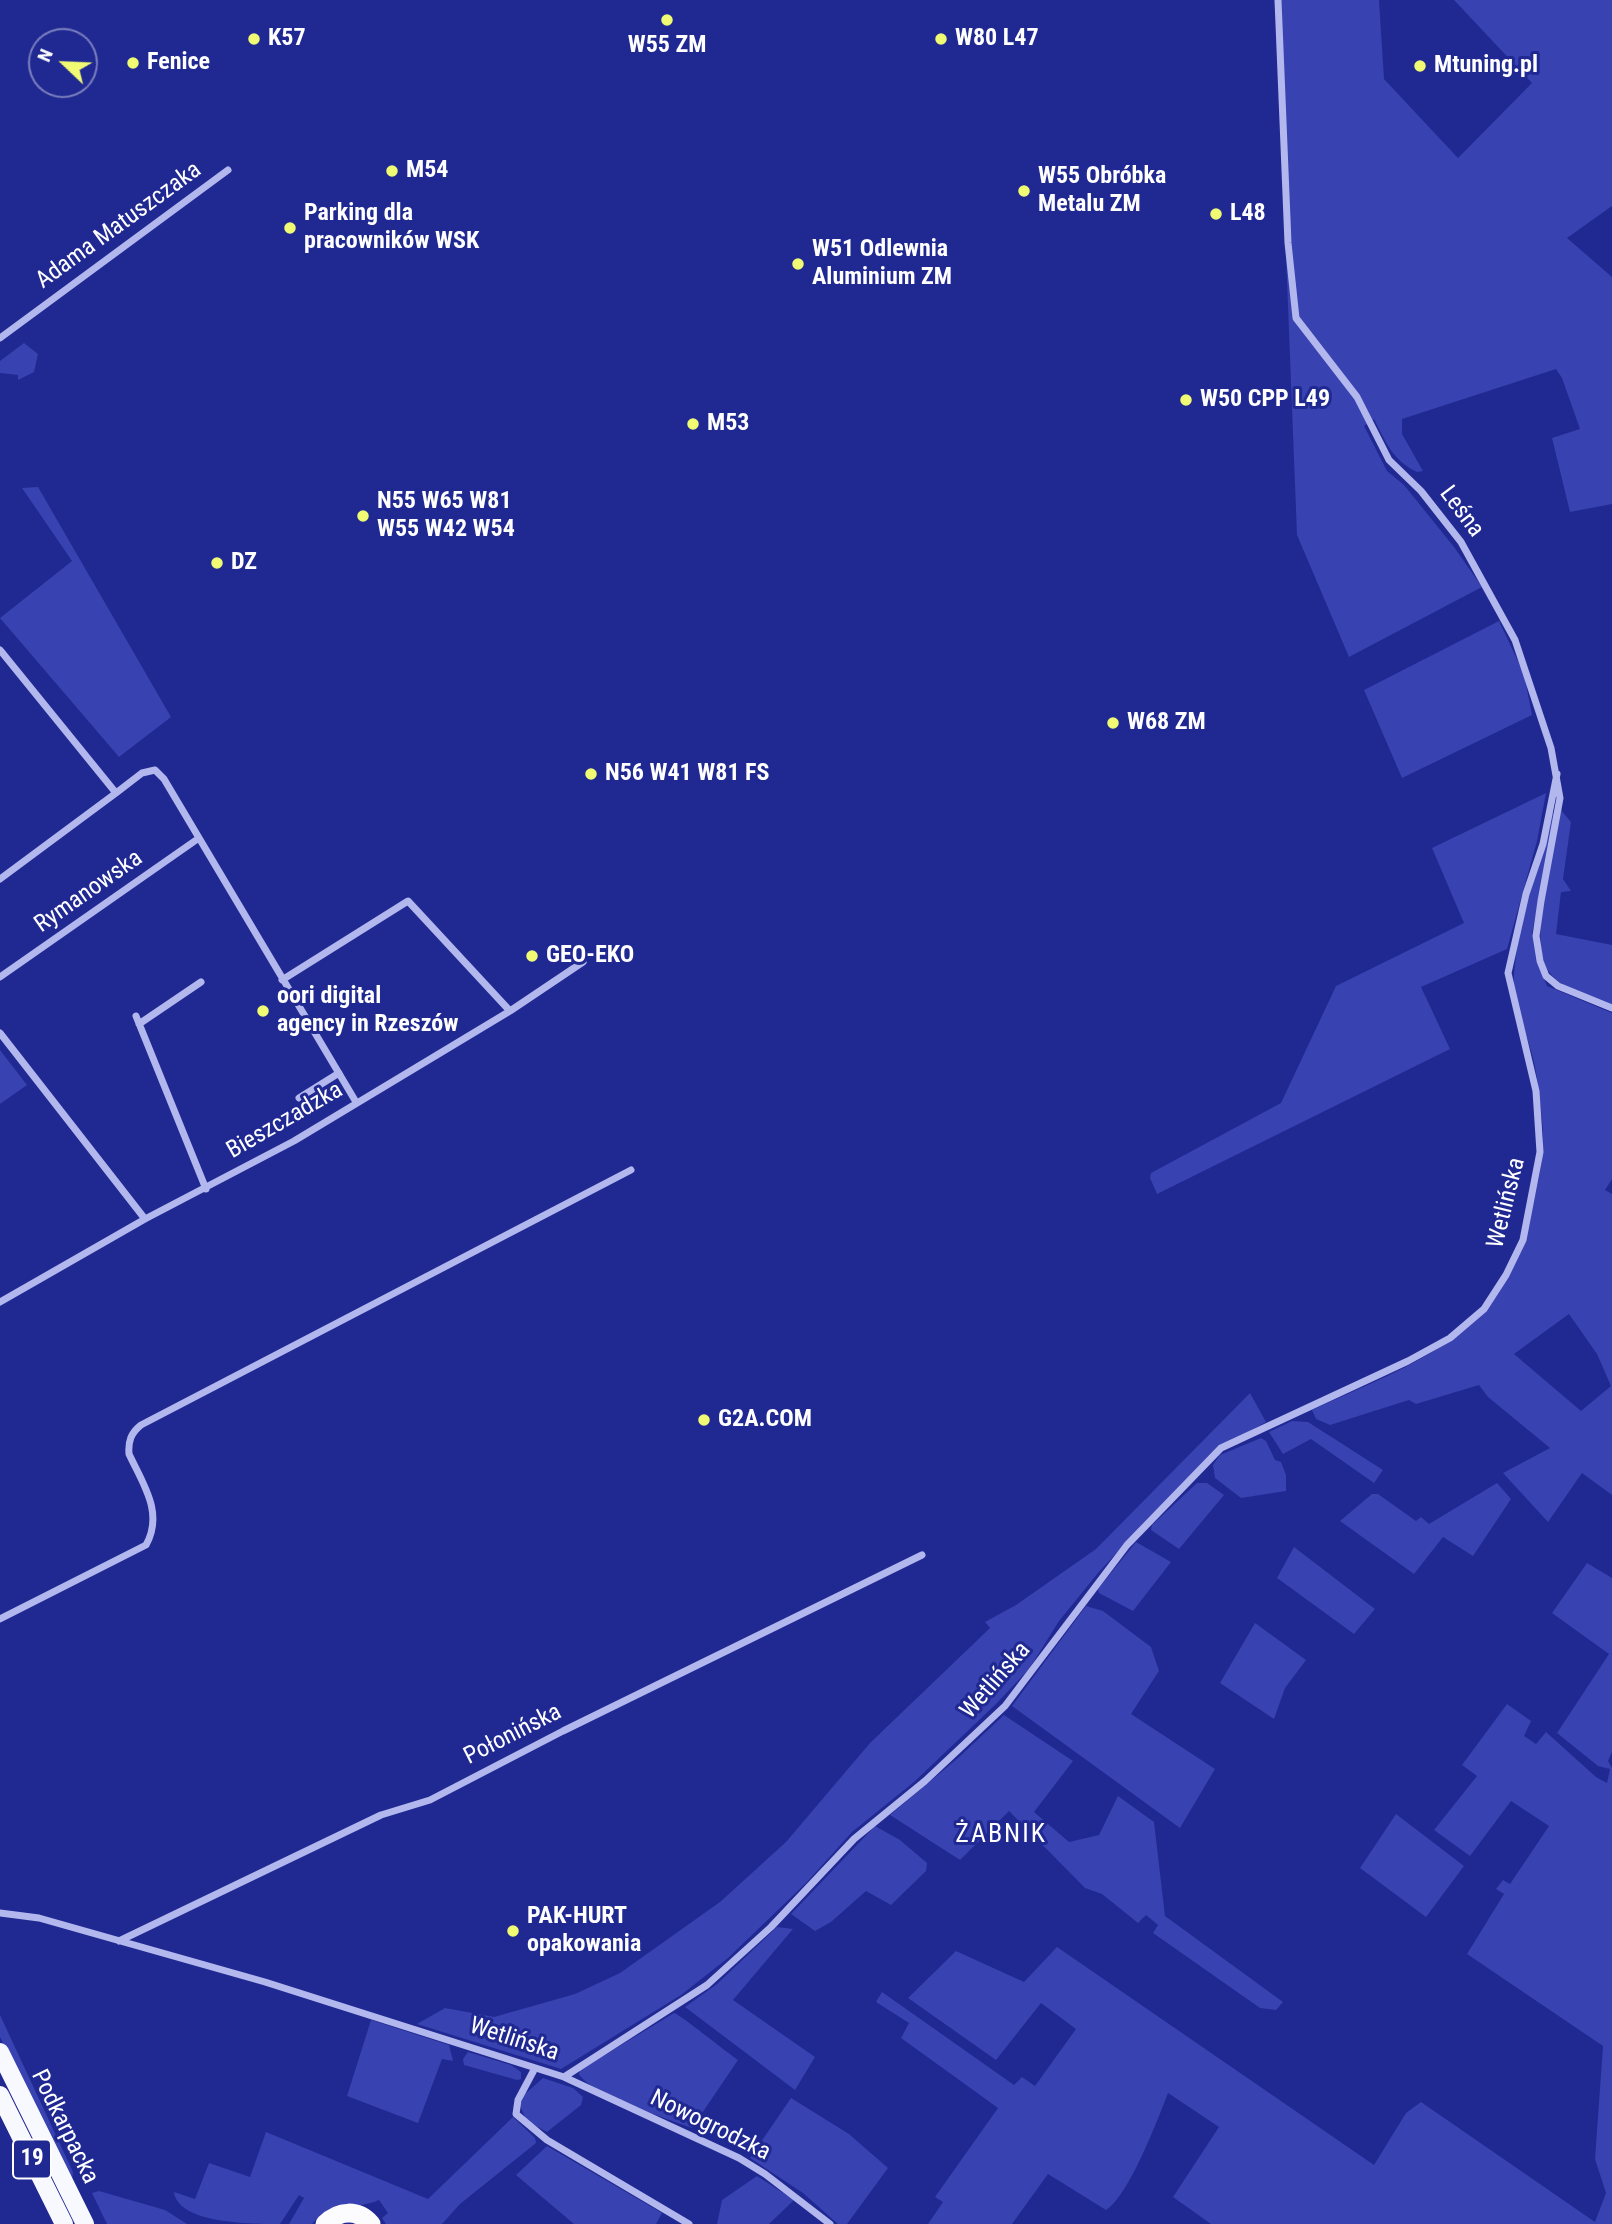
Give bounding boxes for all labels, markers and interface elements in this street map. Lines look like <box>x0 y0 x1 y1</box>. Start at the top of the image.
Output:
marker: W55 ZM <box>659 12 675 28</box>
place label: K57 <box>268 25 306 53</box>
place label: W80 L47 <box>955 25 1039 53</box>
north arrow <box>28 28 98 98</box>
marker: K57 <box>246 31 262 47</box>
marker: W80 L47 <box>933 31 949 47</box>
place label: W55 ZM <box>628 32 706 60</box>
text: N <box>32 46 58 65</box>
place label: Fenice <box>147 49 210 77</box>
place label: Mtuning.pl <box>1434 52 1538 80</box>
marker: Fenice <box>125 55 141 71</box>
marker: Mtuning.pl <box>1412 58 1428 74</box>
street label: Adama Matuszczaka <box>31 156 207 296</box>
place label: M54 <box>406 157 448 185</box>
marker: M54 <box>384 163 400 179</box>
place label: W55 Obróbka Metalu ZM <box>1038 163 1166 219</box>
marker: W55 Obróbka Metalu ZM <box>1016 183 1032 199</box>
place label: Parking dla pracowników WSK <box>304 200 479 256</box>
place label: L48 <box>1230 200 1266 228</box>
marker: L48 <box>1208 206 1224 222</box>
marker: Parking dla pracowników WSK <box>282 220 298 236</box>
place label: W51 Odlewnia Aluminium ZM <box>812 236 952 292</box>
marker: W51 Odlewnia Aluminium ZM <box>790 256 806 272</box>
place label: W50 CPP L49 <box>1200 386 1330 414</box>
marker: W50 CPP L49 <box>1178 392 1194 408</box>
place label: M53 <box>707 410 749 438</box>
marker: M53 <box>685 416 701 432</box>
street label: Leśna <box>1432 481 1490 543</box>
place label: N55 W65 W81 W55 W42 W54 <box>377 488 515 544</box>
marker: N55 W65 W81 W55 W42 W54 <box>355 508 371 524</box>
place label: DZ <box>231 549 257 577</box>
marker: DZ <box>209 555 225 571</box>
place label: W68 ZM <box>1127 709 1206 737</box>
marker: W68 ZM <box>1105 715 1121 731</box>
place label: N56 W41 W81 FS <box>605 760 769 788</box>
marker: N56 W41 W81 FS <box>583 766 599 782</box>
street label: Rymanowska <box>30 844 148 940</box>
place label: GEO-EKO <box>546 942 634 970</box>
marker: GEO-EKO <box>524 948 540 964</box>
place label: oori digital agency in Rzeszów <box>277 983 458 1039</box>
marker: oori digital agency in Rzeszów <box>255 1003 271 1019</box>
street label: Bieszczadzka <box>222 1076 348 1166</box>
street label: Wetlińska <box>1482 1155 1532 1251</box>
place label: G2A.COM <box>718 1406 812 1434</box>
marker: G2A.COM <box>696 1412 712 1428</box>
street label: Wetlińska <box>955 1637 1037 1725</box>
street label: Połonińska <box>460 1698 566 1772</box>
district label: ŻABNIK <box>956 1819 1046 1851</box>
place label: PAK-HURT opakowania <box>527 1903 641 1959</box>
marker: PAK-HURT opakowania <box>505 1923 521 1939</box>
street label: Wetlińska <box>466 2012 562 2068</box>
street label: Podkarpacka <box>24 2065 104 2189</box>
street label: Nowogrodzka <box>645 2085 775 2167</box>
road number: 19 <box>13 2140 51 2178</box>

